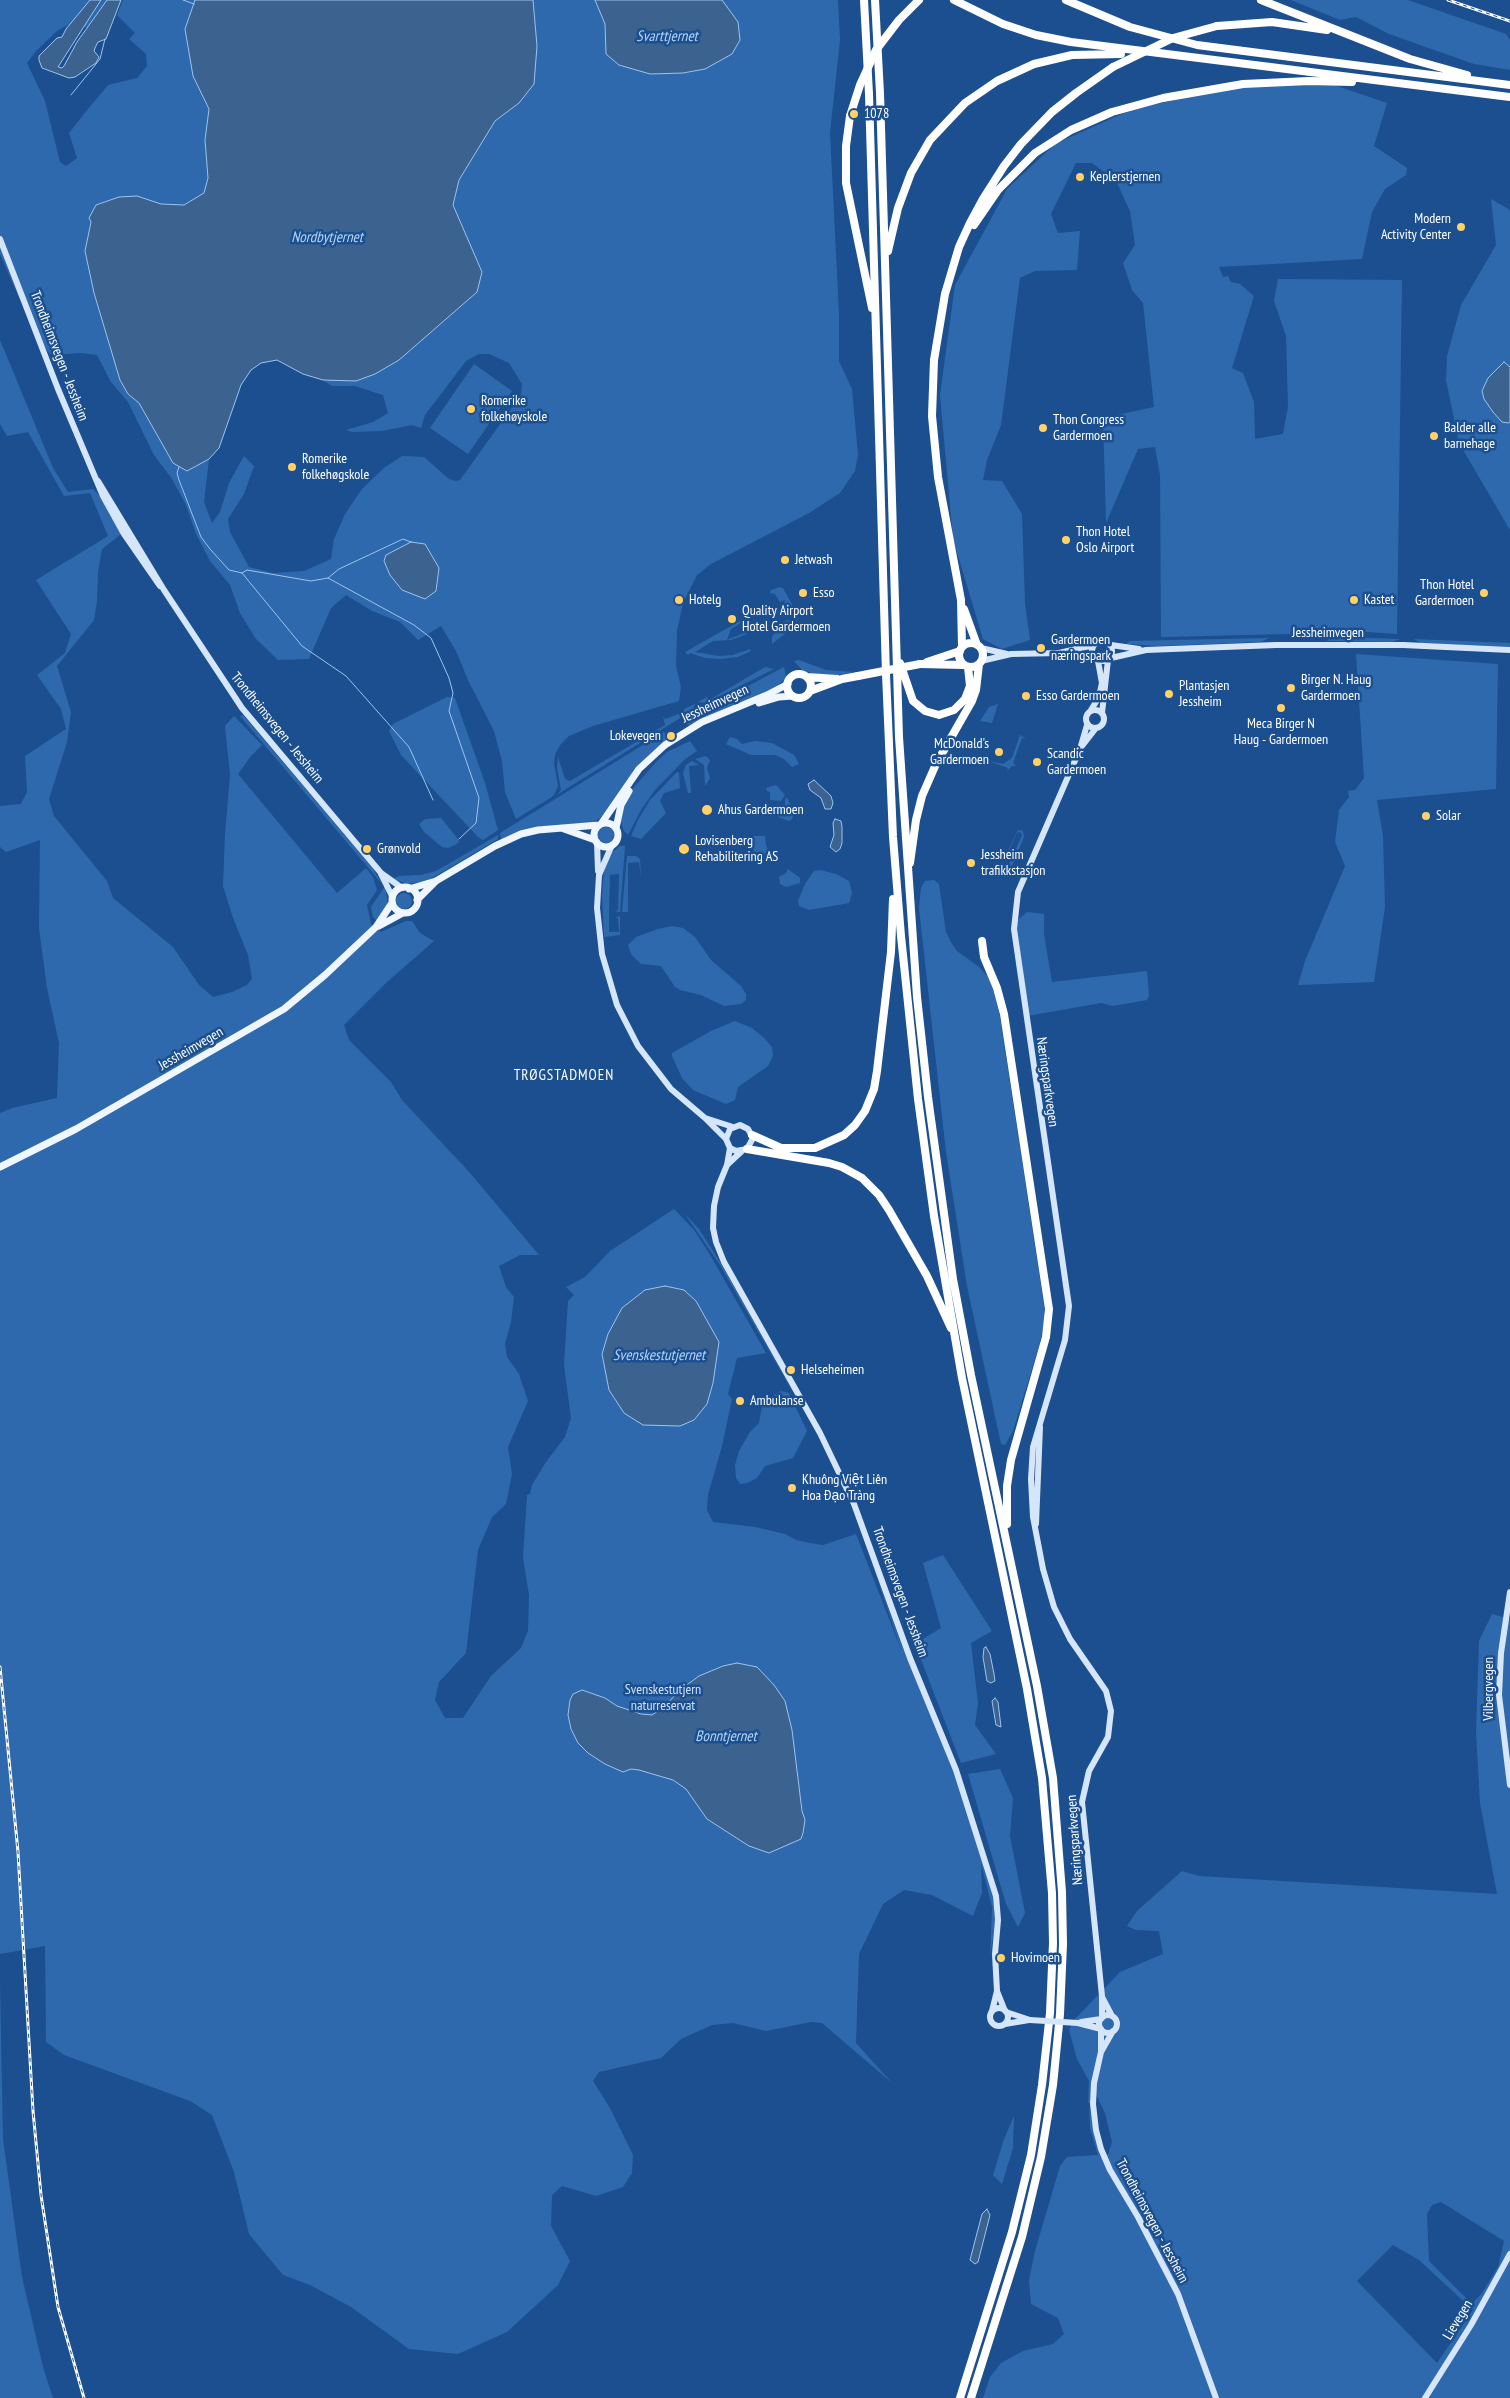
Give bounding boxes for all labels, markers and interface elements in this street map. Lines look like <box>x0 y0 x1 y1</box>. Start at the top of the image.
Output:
water label: Svarttjernet <box>636 28 698 46</box>
place label: 1078 <box>864 106 889 122</box>
marker: 1078 <box>848 108 860 120</box>
place label: Keplerstjernen <box>1090 169 1160 185</box>
marker: Keplerstjernen <box>1074 171 1086 183</box>
place label: Modern Activity Center <box>1381 211 1451 243</box>
marker: Modern Activity Center <box>1455 221 1467 233</box>
water label: Nordbytjernet <box>291 229 363 247</box>
street label: Trondheimsvegen - Jessheim <box>26 289 92 423</box>
place label: Romerike folkehøyskole <box>481 393 547 426</box>
marker: Romerike folkehøyskole <box>465 403 477 415</box>
place label: Thon Congress Gardermoen <box>1053 412 1124 444</box>
place label: Balder alle barnehage <box>1444 420 1496 452</box>
marker: Thon Congress Gardermoen <box>1037 422 1049 434</box>
marker: Balder alle barnehage <box>1428 430 1440 442</box>
place label: Romerike folkehøgskole <box>302 451 369 484</box>
marker: Romerike folkehøgskole <box>286 461 298 473</box>
place label: Thon Hotel Oslo Airport <box>1076 524 1134 556</box>
marker: Thon Hotel Oslo Airport <box>1060 534 1072 546</box>
place label: Jetwash <box>795 552 833 568</box>
marker: Jetwash <box>779 554 791 566</box>
place label: Thon Hotel Gardermoen <box>1415 577 1474 610</box>
place label: Esso <box>813 585 835 601</box>
marker: Esso <box>797 587 809 599</box>
marker: Thon Hotel Gardermoen <box>1478 587 1490 599</box>
place label: Hotelg <box>689 592 721 608</box>
place label: Kastet <box>1364 592 1394 608</box>
marker: Hotelg <box>673 594 685 606</box>
marker: Kastet <box>1348 594 1360 606</box>
place label: Quality Airport Hotel Gardermoen <box>742 603 830 636</box>
marker: Quality Airport Hotel Gardermoen <box>726 613 738 625</box>
street label: Jessheimvegen <box>1292 625 1364 641</box>
place label: Gardermoen næringspark <box>1051 632 1111 664</box>
marker: Gardermoen næringspark <box>1035 642 1047 654</box>
street label: Trondheimsvegen - Jessheim <box>227 669 327 787</box>
place label: Birger N. Haug Gardermoen <box>1301 672 1371 704</box>
place label: Plantasjen Jessheim <box>1179 678 1229 710</box>
street label: Jessheimvegen <box>679 681 751 727</box>
marker: Birger N. Haug Gardermoen <box>1285 682 1297 694</box>
place label: Esso Gardermoen <box>1036 688 1120 704</box>
marker: Plantasjen Jessheim <box>1163 688 1175 700</box>
marker: Esso Gardermoen <box>1020 690 1032 702</box>
marker: Meca Birger N Haug - Gardermoen <box>1275 702 1287 714</box>
place label: Meca Birger N Haug - Gardermoen <box>1234 716 1328 749</box>
place label: Lokevegen <box>610 728 661 744</box>
marker: Lokevegen <box>665 730 677 742</box>
place label: McDonald's Gardermoen <box>930 736 989 769</box>
marker: McDonald's Gardermoen <box>993 746 1005 758</box>
place label: Scandic Gardermoen <box>1047 746 1106 779</box>
marker: Scandic Gardermoen <box>1031 756 1043 768</box>
place label: Ahus Gardermoen <box>718 802 804 818</box>
marker: Ahus Gardermoen <box>700 803 714 817</box>
place label: Solar <box>1436 808 1461 824</box>
marker: Solar <box>1420 810 1432 822</box>
place label: Lovisenberg Rehabilitering AS <box>695 833 778 866</box>
place label: Grønvold <box>377 841 421 857</box>
marker: Lovisenberg Rehabilitering AS <box>677 842 691 856</box>
marker: Grønvold <box>361 843 373 855</box>
place label: Jessheim trafikkstasjon <box>981 847 1045 880</box>
marker: Jessheim trafikkstasjon <box>965 857 977 869</box>
street label: Jessheimvegen <box>156 1024 226 1074</box>
street label: Næringsparkvegen <box>1032 1036 1062 1128</box>
district label: TRØGSTADMOEN <box>512 1067 616 1085</box>
water label: Svenskestutjernet <box>613 1347 705 1365</box>
place label: Helseheimen <box>801 1362 864 1378</box>
marker: Helseheimen <box>785 1364 797 1376</box>
place label: Ambulanse <box>750 1393 803 1409</box>
marker: Ambulanse <box>734 1395 746 1407</box>
place label: Khuông Việt Liên Hoa Đạo Tràng <box>802 1472 887 1504</box>
marker: Khuông Việt Liên Hoa Đạo Tràng <box>786 1482 798 1494</box>
street label: Trondheimsvegen - Jessheim <box>869 1524 931 1660</box>
street label: Vilbergvegen <box>1481 1657 1497 1721</box>
park label: Svenskestutjern naturreservat <box>625 1682 701 1714</box>
water label: Bonntjernet <box>695 1728 757 1746</box>
street label: Næringsparkvegen <box>1063 1794 1087 1886</box>
place label: Hovimoen <box>1011 1950 1060 1966</box>
marker: Hovimoen <box>995 1952 1007 1964</box>
street label: Trondheimsvegen - Jessheim <box>1112 2156 1192 2286</box>
street label: Lievegen <box>1440 2297 1476 2343</box>

